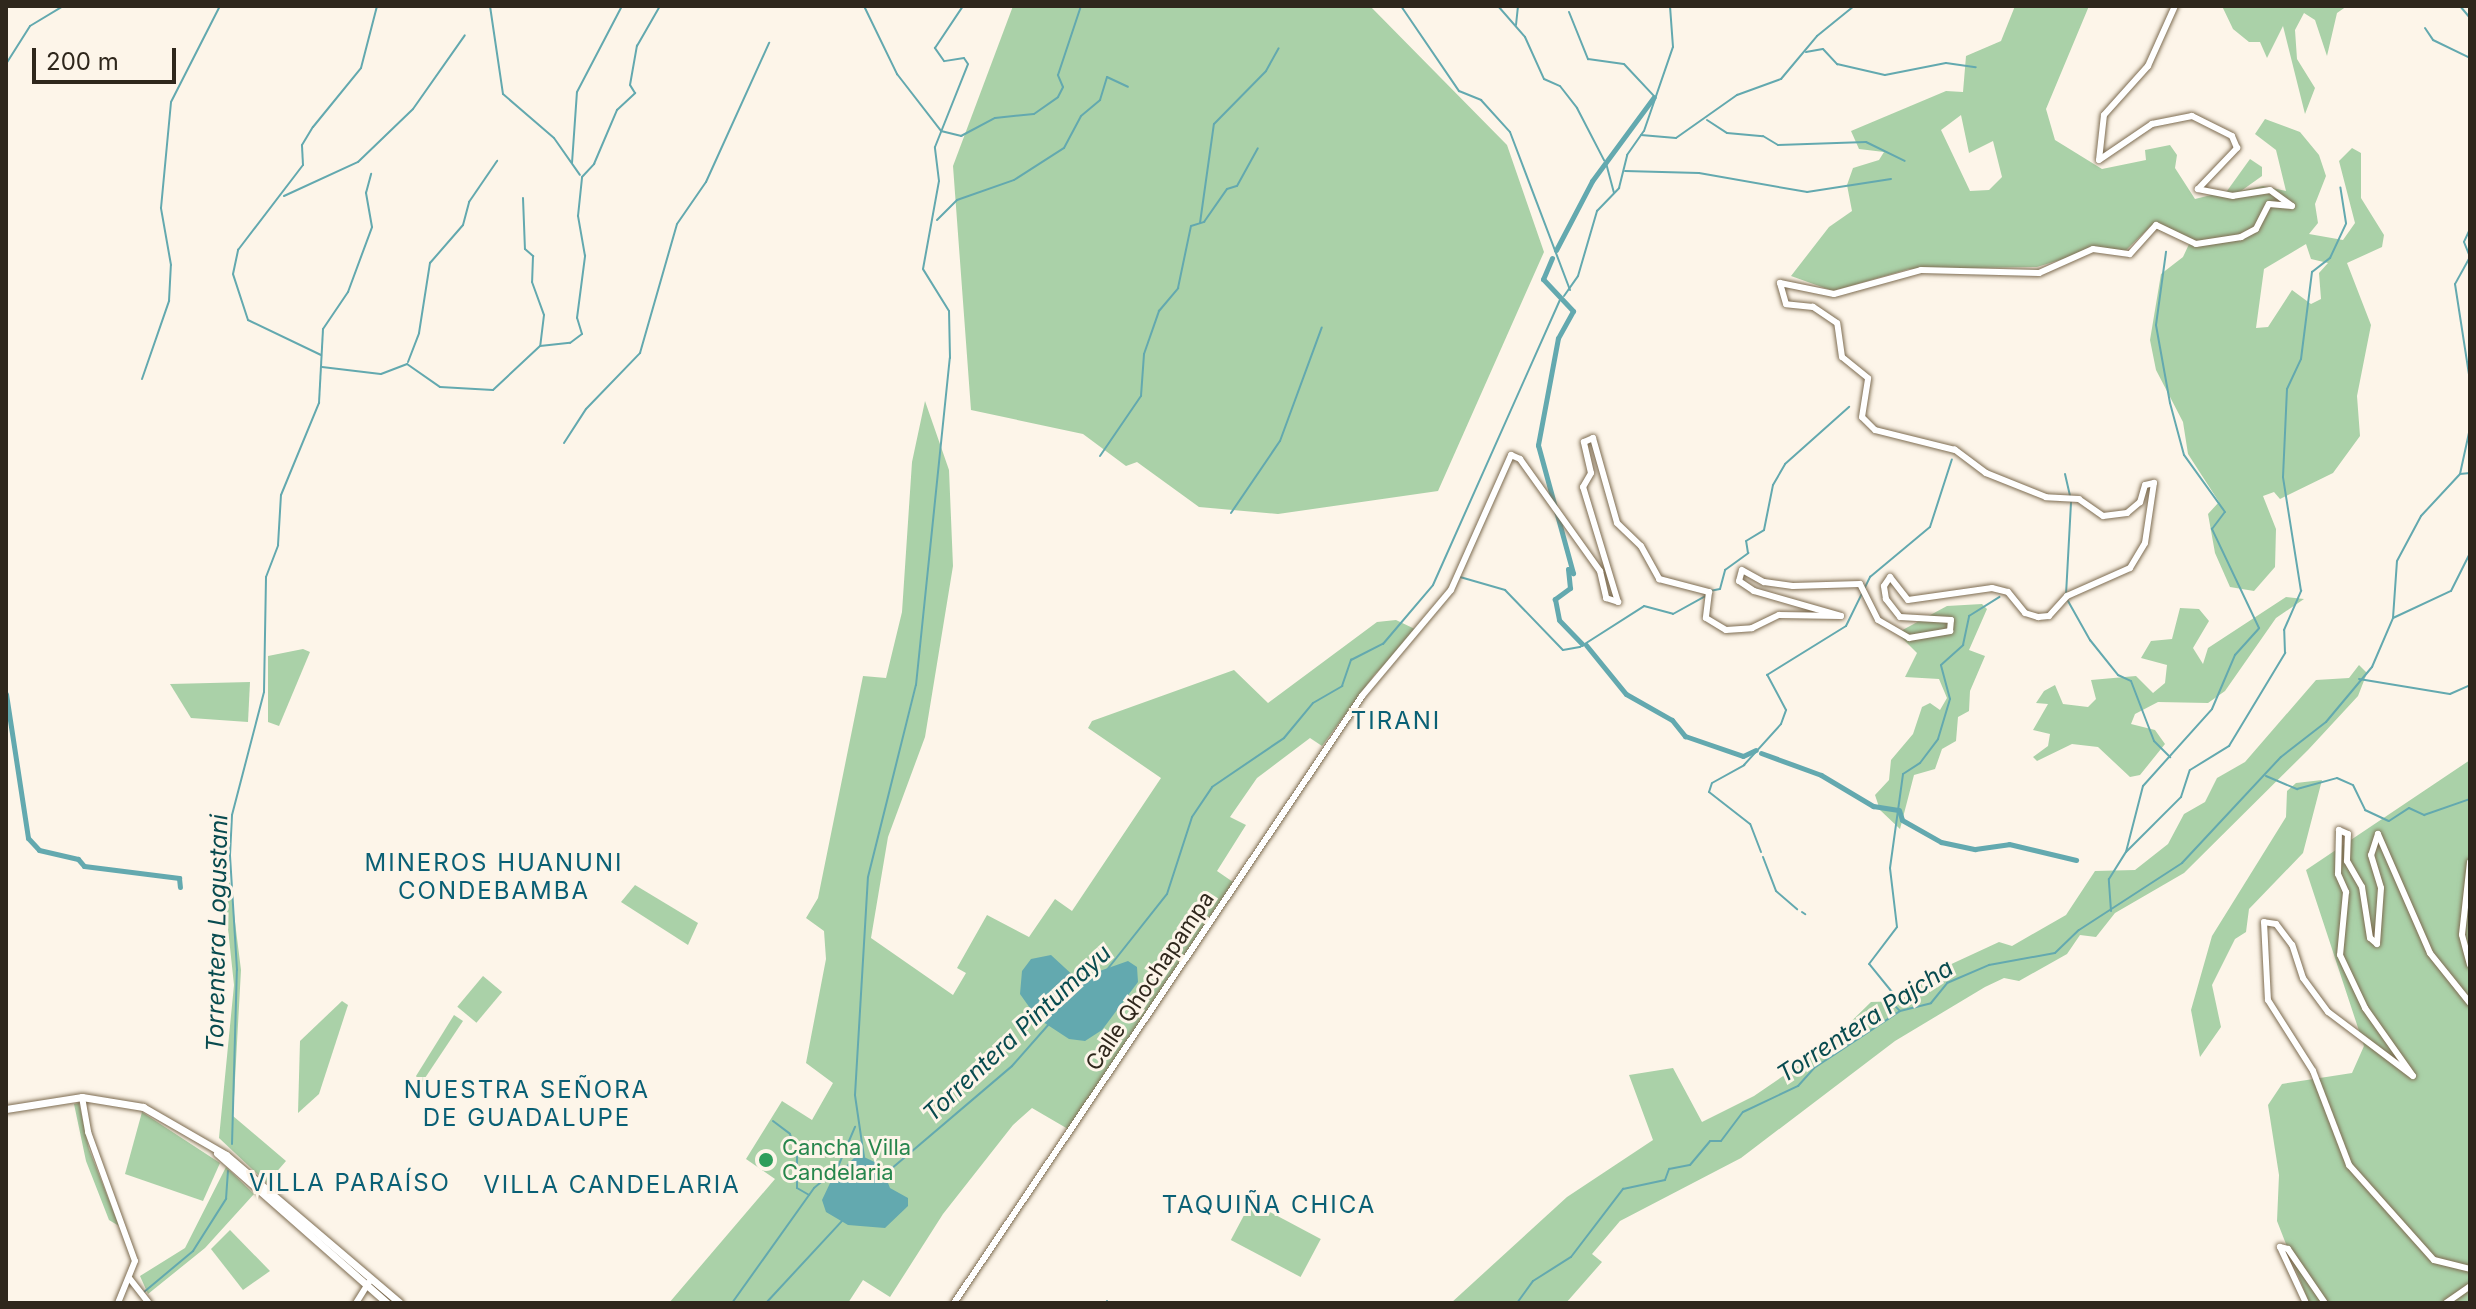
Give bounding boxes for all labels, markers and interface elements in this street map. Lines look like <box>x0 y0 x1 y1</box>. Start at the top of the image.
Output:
scale bar <box>36 32 180 82</box>
text: 200 m <box>46 47 119 76</box>
district label: TIRANI <box>1351 707 1441 735</box>
water label: Torrentera Logustani <box>201 814 233 1052</box>
district label: MINEROS HUANUNI CONDEBAMBA <box>365 849 623 905</box>
street label: Calle Qhochapampa <box>1080 886 1220 1076</box>
water label: Torrentera Pintumayu <box>917 939 1117 1127</box>
water label: Torrentera Pajcha <box>1772 953 1958 1089</box>
district label: NUESTRA SEÑORA DE GUADALUPE <box>404 1076 650 1132</box>
place label: Cancha Villa Candelaria <box>782 1134 911 1186</box>
marker: Cancha Villa Candelaria <box>757 1151 775 1169</box>
district label: VILLA PARAÍSO <box>249 1169 451 1197</box>
district label: VILLA CANDELARIA <box>483 1171 741 1199</box>
district label: TAQUIÑA CHICA <box>1162 1191 1376 1219</box>

